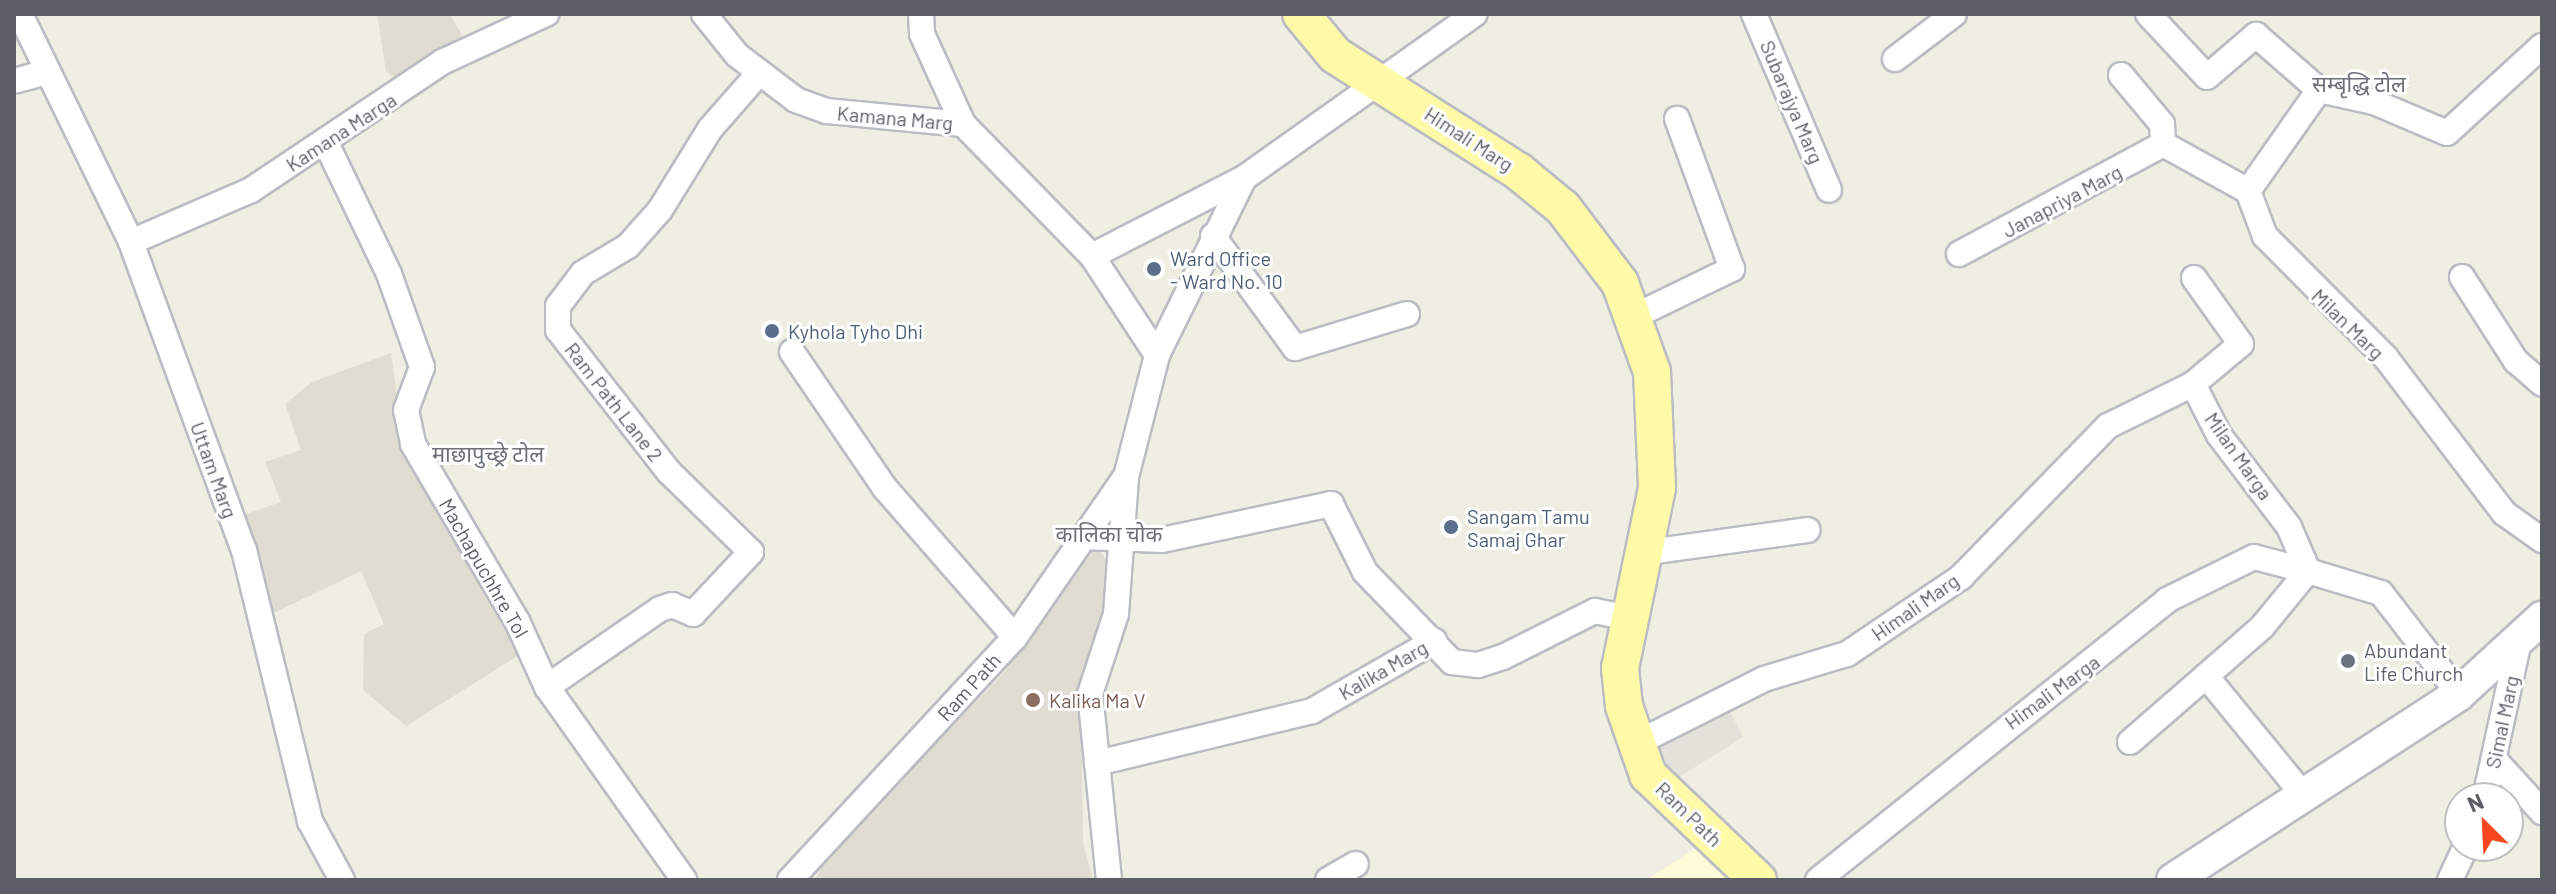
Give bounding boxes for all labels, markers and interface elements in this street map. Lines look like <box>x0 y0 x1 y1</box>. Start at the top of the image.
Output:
street label: Subarajya Marg <box>1755 37 1829 167</box>
district label: सम्बृद्धि टोल <box>2312 71 2406 97</box>
street label: Kamana Marga <box>281 87 401 177</box>
street label: Kamana Marg <box>836 101 954 135</box>
street label: Himali Marg <box>1420 101 1518 177</box>
street label: Janapriya Marg <box>1998 159 2126 243</box>
place label: Ward Office - Ward No. 10 <box>1170 246 1283 293</box>
marker: Ward Office - Ward No. 10 <box>1145 260 1163 278</box>
street label: Milan Marg <box>2307 284 2389 364</box>
place label: Kyhola Tyho Dhi <box>788 319 923 343</box>
marker: Kyhola Tyho Dhi <box>763 322 781 340</box>
street label: Ram Path Lane 2 <box>560 338 668 466</box>
street label: Milan Marga <box>2200 408 2278 504</box>
street label: Uttam Marg <box>186 419 242 521</box>
district label: माछापुच्छ्रे टोल <box>432 441 544 467</box>
street label: Machapuchhre Tol <box>434 494 534 642</box>
place label: Sangam Tamu Samaj Ghar <box>1467 504 1590 551</box>
marker: Sangam Tamu Samaj Ghar <box>1442 518 1460 536</box>
district label: कालिका चोक <box>1056 521 1162 547</box>
street label: Himali Marg <box>1867 568 1963 646</box>
street label: Kalika Marg <box>1334 635 1432 705</box>
place label: Abundant Life Church <box>2364 638 2463 685</box>
street label: Ram Path <box>932 648 1006 726</box>
street label: Himali Marga <box>2000 650 2104 734</box>
marker: Abundant Life Church <box>2339 652 2357 670</box>
street label: Simal Marg <box>2480 673 2524 771</box>
place label: Kalika Ma V <box>1049 688 1145 712</box>
marker: Kalika Ma V <box>1024 691 1042 709</box>
street label: Ram Path <box>1651 777 1727 851</box>
north arrow <box>2444 782 2524 862</box>
text: N <box>2463 787 2487 817</box>

